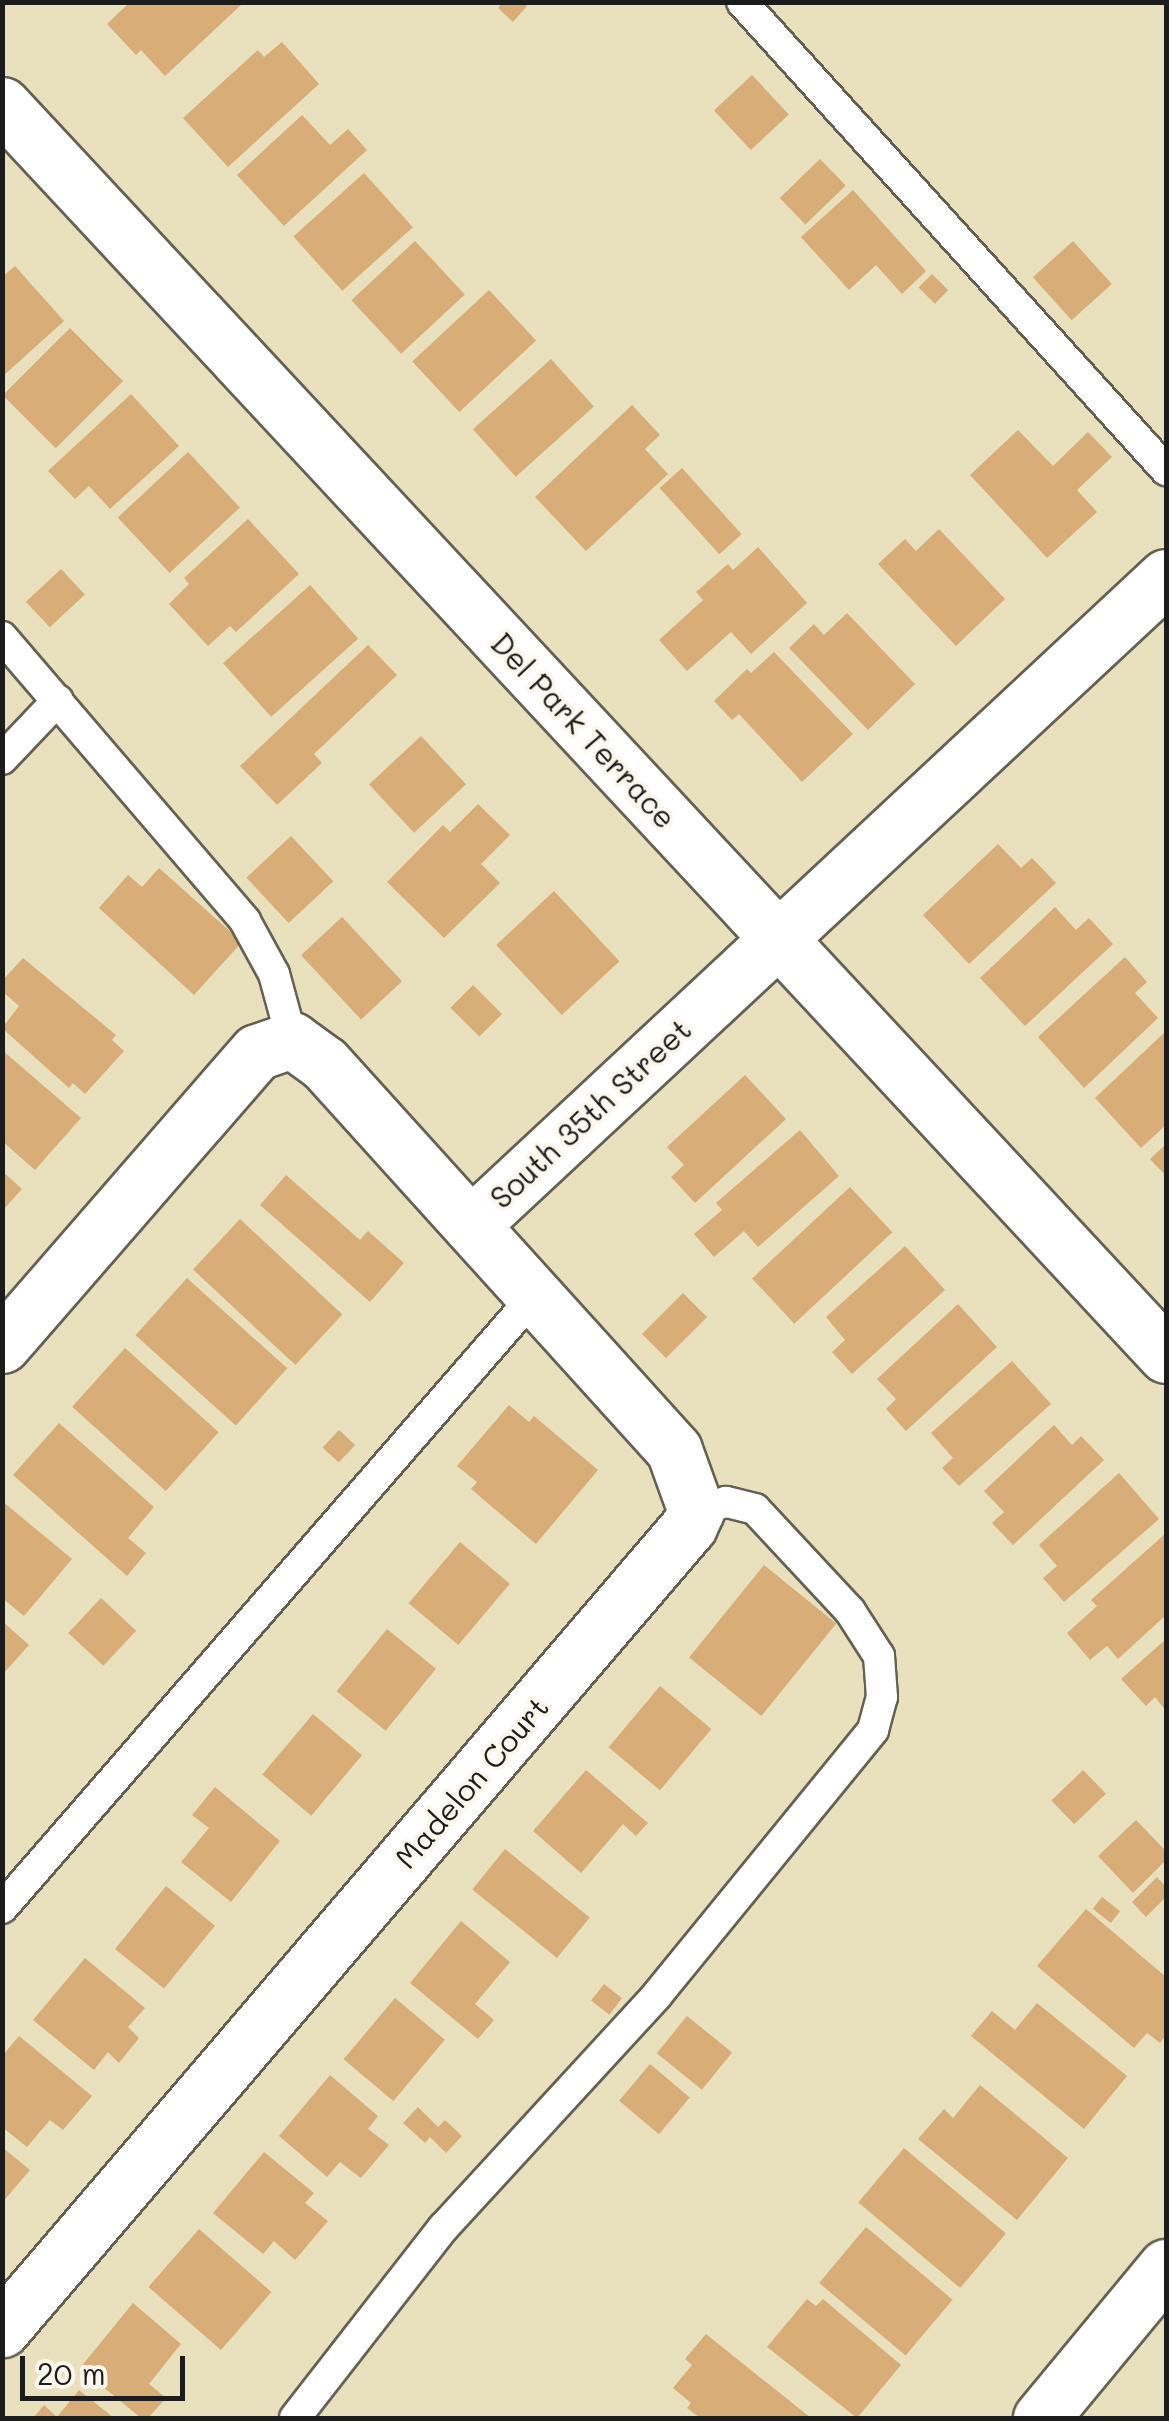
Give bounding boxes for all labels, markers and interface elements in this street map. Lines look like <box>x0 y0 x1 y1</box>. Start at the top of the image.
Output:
street label: Del Park Terrace <box>484 625 684 835</box>
street label: South 35th Street <box>482 1011 698 1215</box>
street label: Madelon Court <box>387 1689 555 1875</box>
scale bar <box>25 2336 190 2398</box>
text: 20 m <box>37 2353 106 2393</box>

